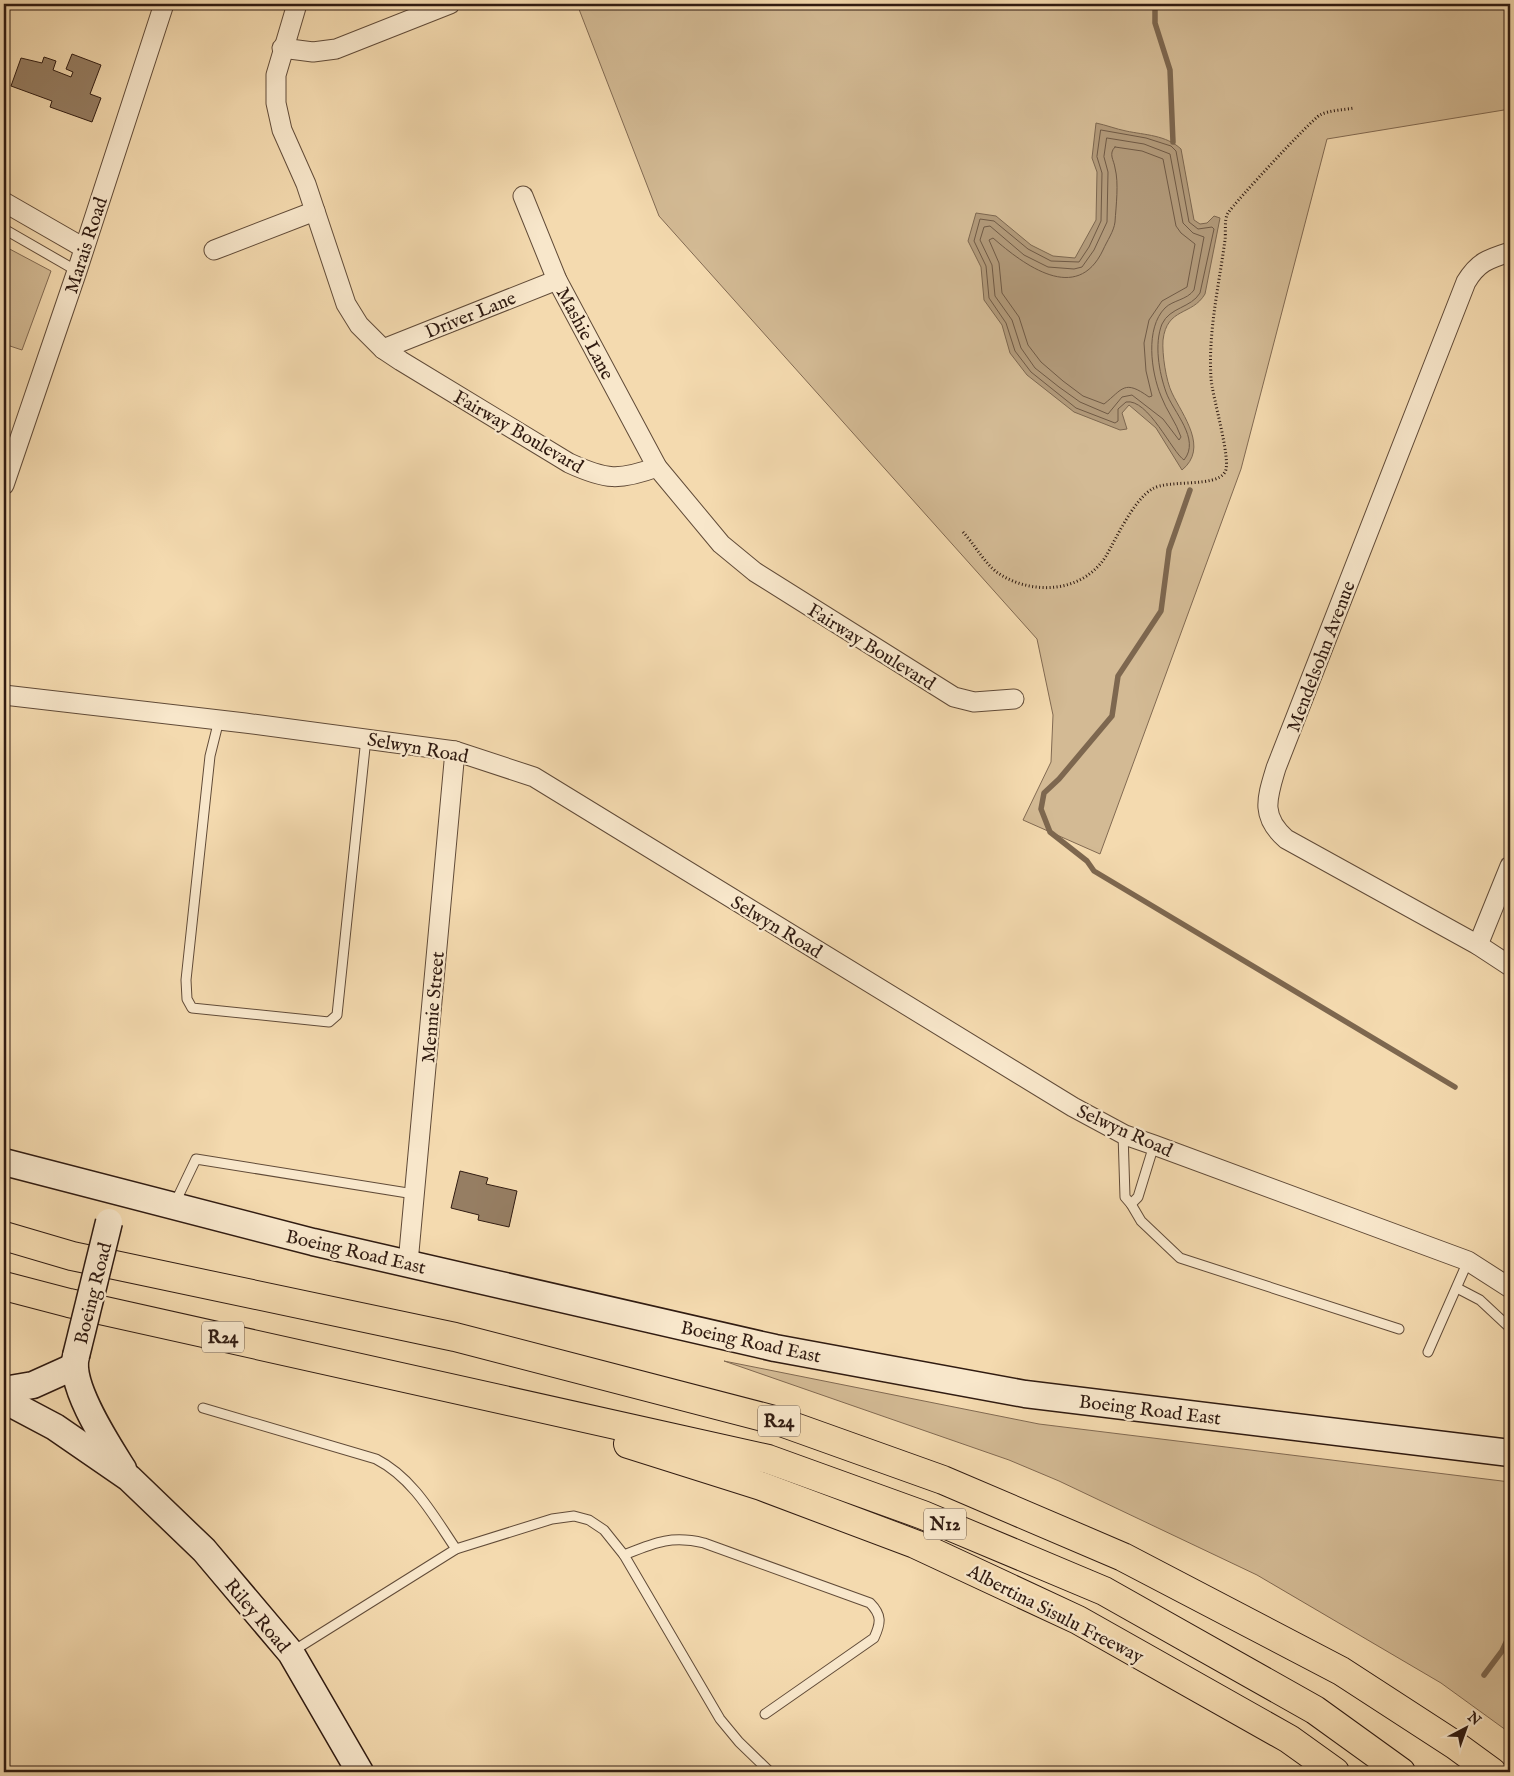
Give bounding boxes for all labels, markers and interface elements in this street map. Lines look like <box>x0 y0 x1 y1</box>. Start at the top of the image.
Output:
street label: Marais Road <box>60 193 114 297</box>
street label: Mashie Lane <box>550 284 619 385</box>
street label: Driver Lane <box>422 287 520 345</box>
street label: Fairway Boulevard <box>449 386 588 480</box>
street label: Mendelsohn Avenue <box>1282 578 1362 736</box>
street label: Fairway Boulevard <box>803 599 940 697</box>
street label: Selwyn Road <box>365 728 471 770</box>
street label: Selwyn Road <box>726 891 827 965</box>
street label: Mennie Street <box>417 950 451 1064</box>
street label: Selwyn Road <box>1073 1100 1177 1164</box>
street label: Boeing Road East <box>283 1225 428 1281</box>
street label: Boeing Road <box>70 1239 118 1347</box>
street label: Boeing Road East <box>678 1316 823 1370</box>
road number: R24 <box>202 1321 244 1352</box>
street label: Boeing Road East <box>1077 1390 1223 1432</box>
road number: R24 <box>758 1405 800 1436</box>
road number: N12 <box>924 1508 966 1540</box>
street label: Albertina Sisulu Freeway <box>962 1559 1148 1670</box>
street label: Riley Road <box>218 1574 295 1659</box>
north arrow <box>1442 1704 1492 1754</box>
text: N <box>1463 1708 1484 1730</box>

